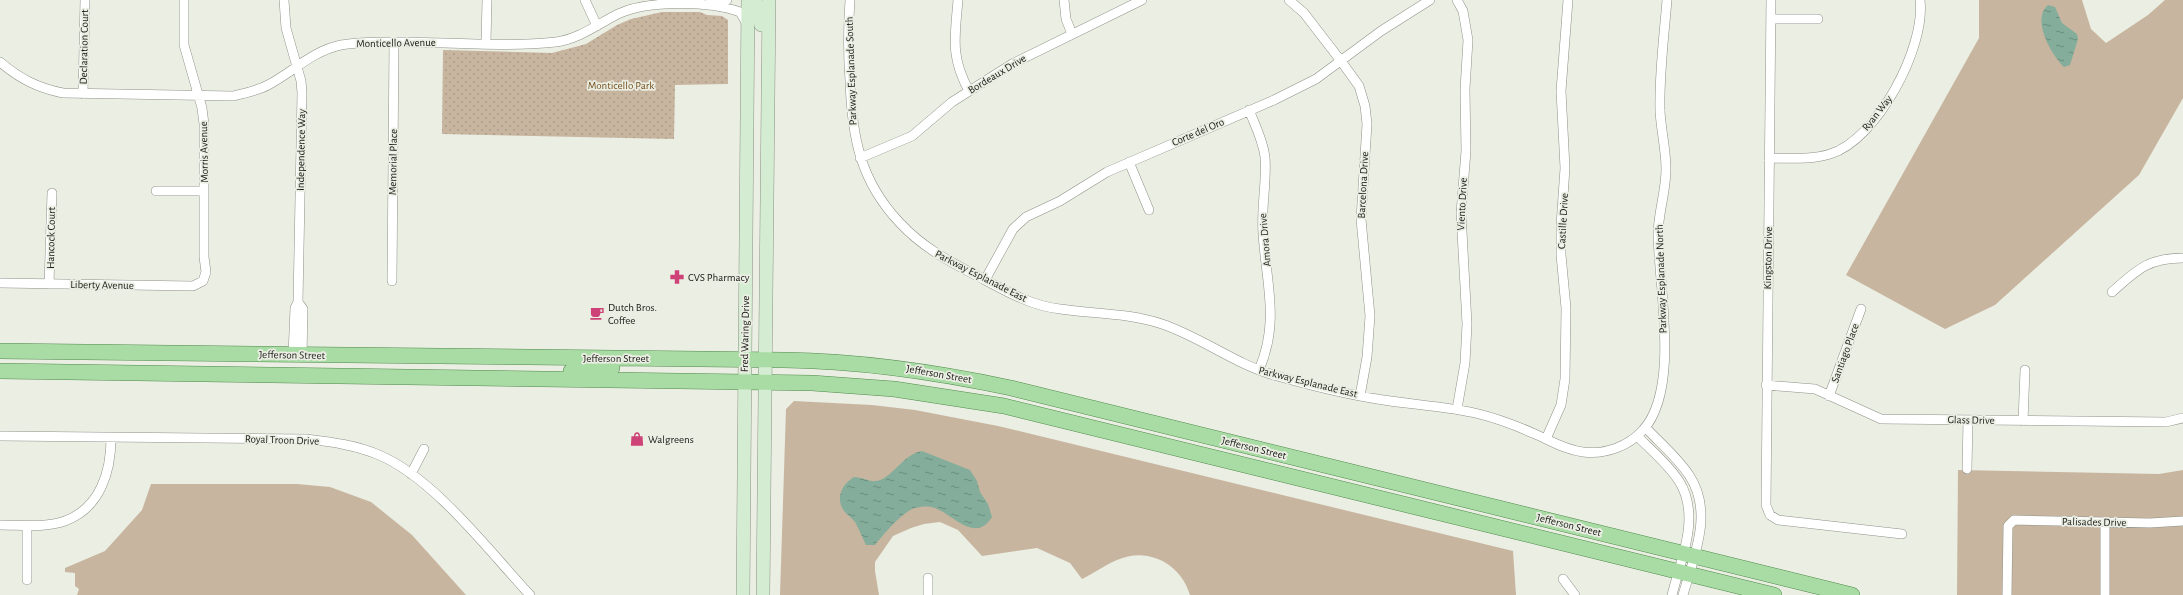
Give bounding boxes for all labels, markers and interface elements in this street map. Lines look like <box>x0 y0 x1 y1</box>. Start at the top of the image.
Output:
street label: Declaration Court <box>78 9 90 85</box>
street label: Parkway Esplanade South <box>844 16 858 126</box>
street label: Monticello Avenue <box>356 37 436 49</box>
street label: Bordeaux Drive <box>966 52 1028 96</box>
park label: Monticello Park <box>588 80 654 91</box>
street label: Ryan Way <box>1860 93 1894 133</box>
street label: Independence Way <box>295 109 307 191</box>
street label: Corte del Oro <box>1170 116 1226 148</box>
street label: Morris Avenue <box>198 121 210 183</box>
street label: Memorial Place <box>387 129 399 195</box>
street label: Barcelona Drive <box>1356 151 1370 219</box>
street label: Viento Drive <box>1455 177 1469 231</box>
street label: Castille Drive <box>1556 193 1570 249</box>
street label: Hancock Court <box>45 206 57 269</box>
street label: Amora Drive <box>1257 213 1273 267</box>
street label: Parkway Esplanade North <box>1654 224 1668 334</box>
street label: Kingston Drive <box>1762 227 1774 289</box>
street label: Parkway Esplanade East <box>933 248 1029 304</box>
pharmacy icon: CVS Pharmacy <box>669 269 685 285</box>
place label: CVS Pharmacy <box>688 272 750 283</box>
street label: Liberty Avenue <box>70 279 134 291</box>
street label: Fred Waring Drive <box>739 296 751 372</box>
place label: Dutch Bros. Coffee <box>608 302 657 326</box>
cafe icon: Dutch Bros. Coffee <box>589 305 605 321</box>
street label: Santiago Place <box>1829 322 1861 384</box>
street label: Jefferson Street <box>259 349 326 361</box>
street label: Jefferson Street <box>583 353 650 364</box>
street label: Jefferson Street <box>906 363 973 385</box>
street label: Parkway Esplanade East <box>1257 364 1359 400</box>
street label: Glass Drive <box>1947 414 1995 426</box>
shop icon: Walgreens <box>629 431 645 447</box>
street label: Royal Troon Drive <box>245 433 319 447</box>
place label: Walgreens <box>648 434 694 445</box>
street label: Jefferson Street <box>1221 435 1288 461</box>
street label: Jefferson Street <box>1536 512 1603 538</box>
street label: Palisades Drive <box>2062 516 2126 528</box>

